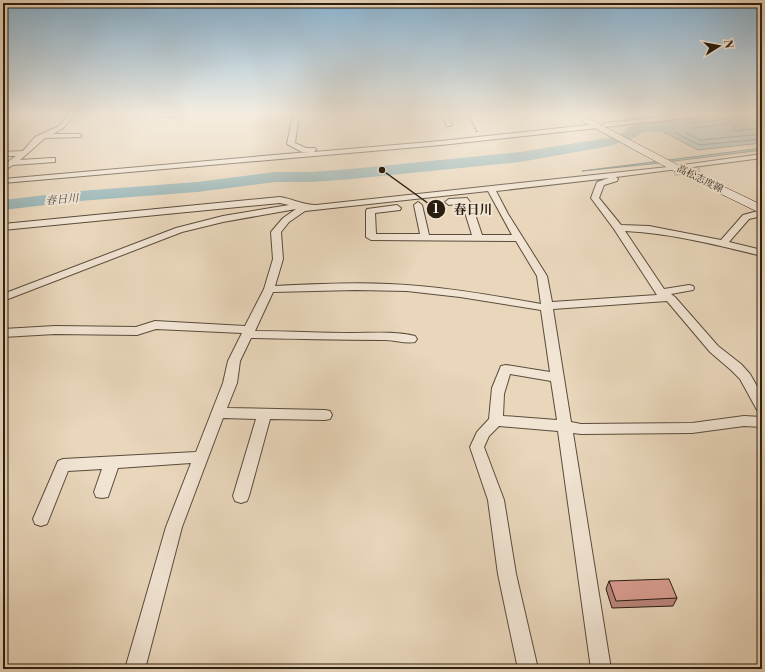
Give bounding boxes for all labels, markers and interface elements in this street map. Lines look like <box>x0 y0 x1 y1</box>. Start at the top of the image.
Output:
north arrow <box>699 26 739 66</box>
text: N <box>720 39 736 50</box>
street label: 高松志度線 <box>675 163 725 195</box>
water label: 春日川 <box>45 192 80 208</box>
callout: 春日川 <box>426 197 501 222</box>
text: 1 <box>433 202 439 217</box>
text: 春日川 <box>453 202 493 218</box>

